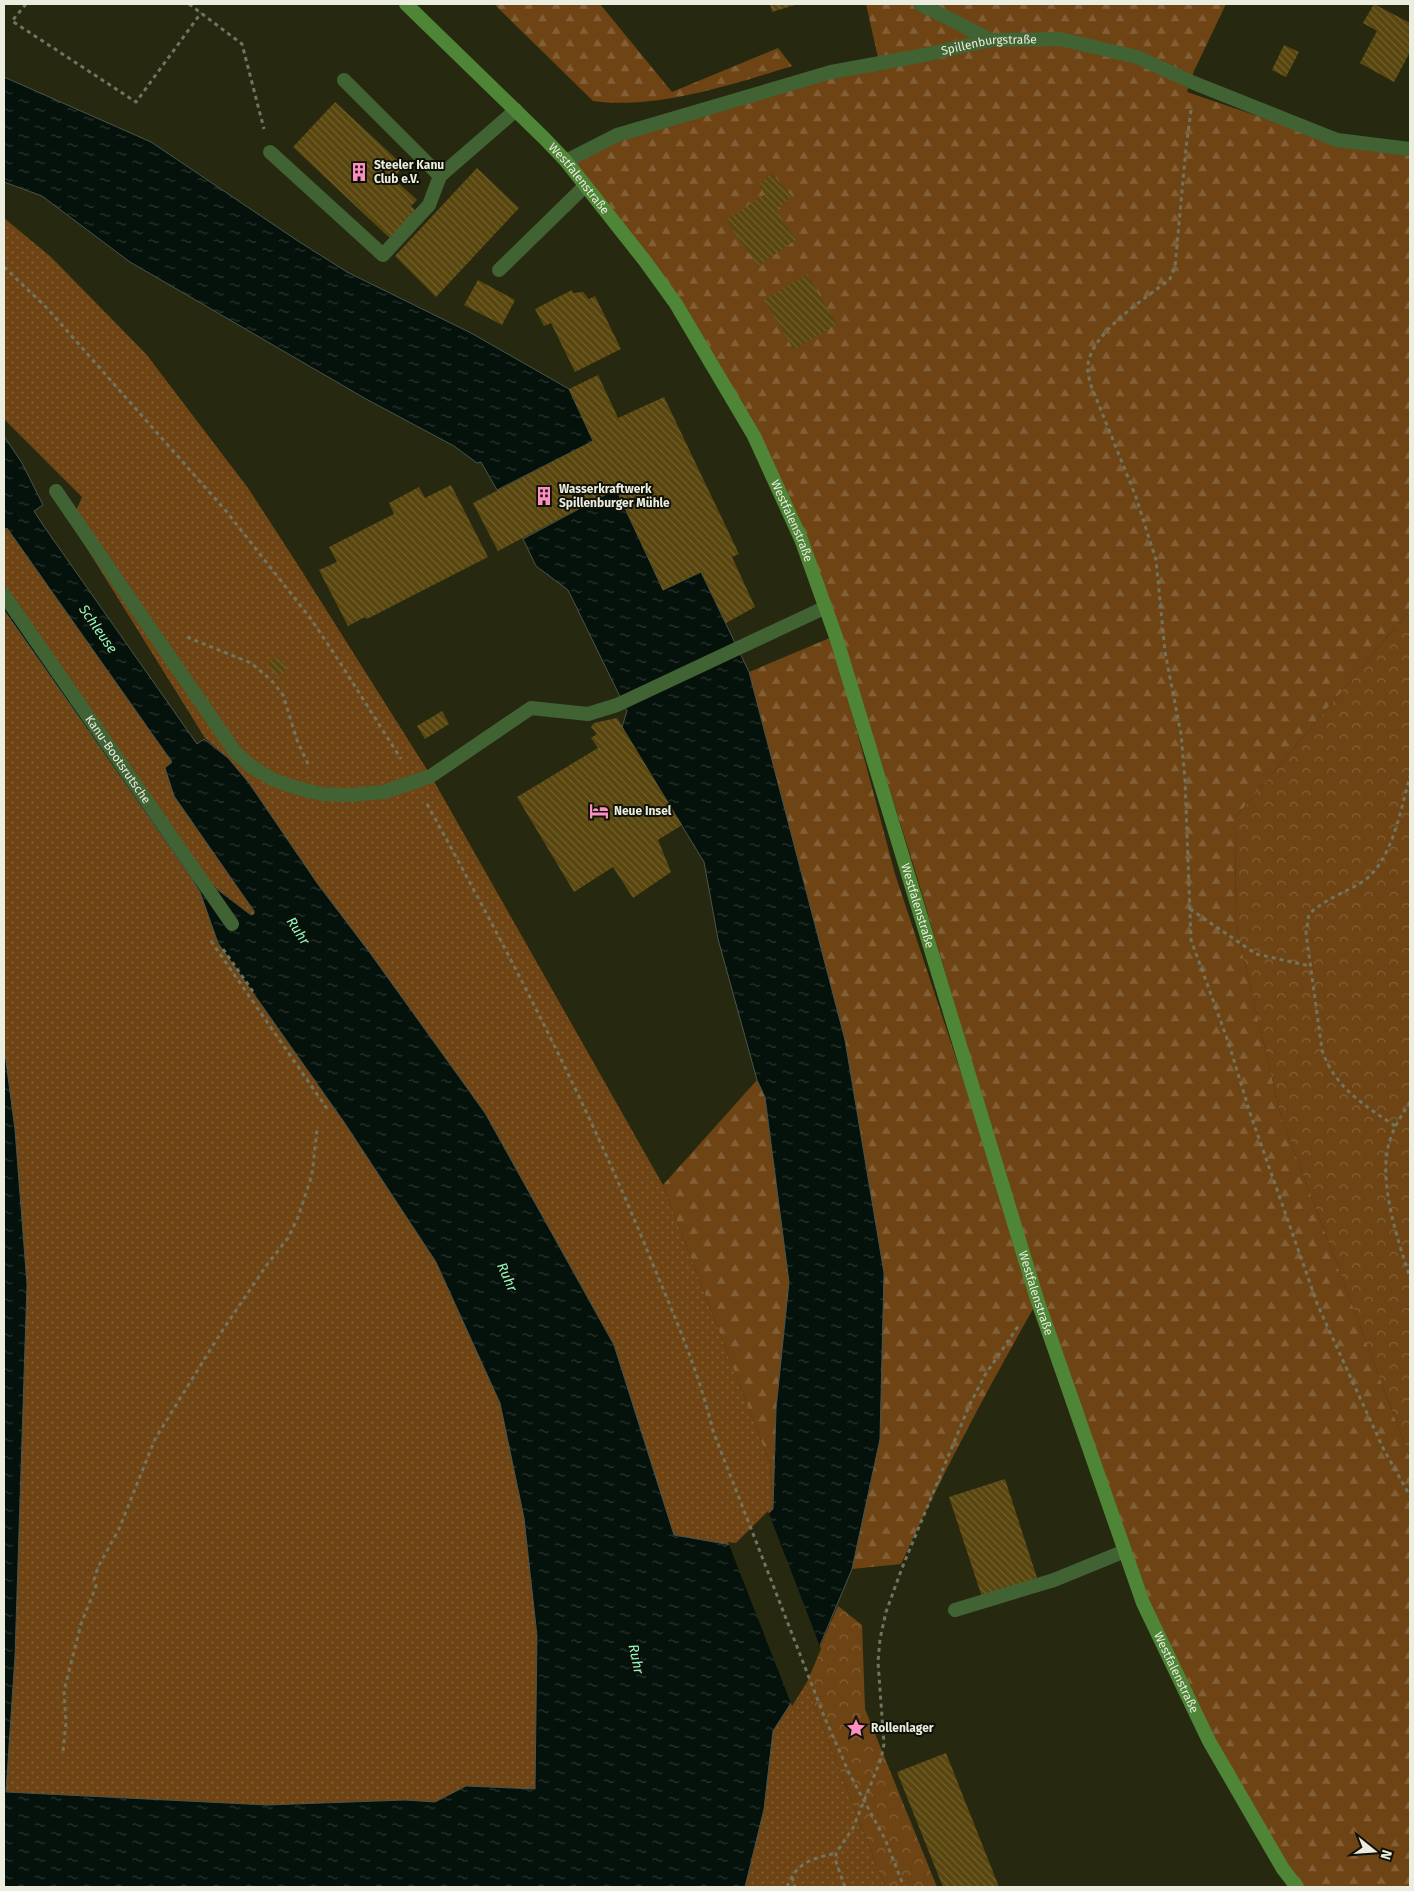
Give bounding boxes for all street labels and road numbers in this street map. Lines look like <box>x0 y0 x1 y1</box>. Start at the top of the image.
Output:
street label: Spillenburgstraße <box>940 32 1037 58</box>
street label: Westfalenstraße <box>546 140 612 217</box>
street label: Westfalenstraße <box>768 478 816 564</box>
street label: Kanu-Bootsrutsche <box>82 712 153 806</box>
street label: Westfalenstraße <box>898 862 937 950</box>
street label: Westfalenstraße <box>1016 1249 1056 1337</box>
street label: Westfalenstraße <box>1151 1630 1201 1715</box>

